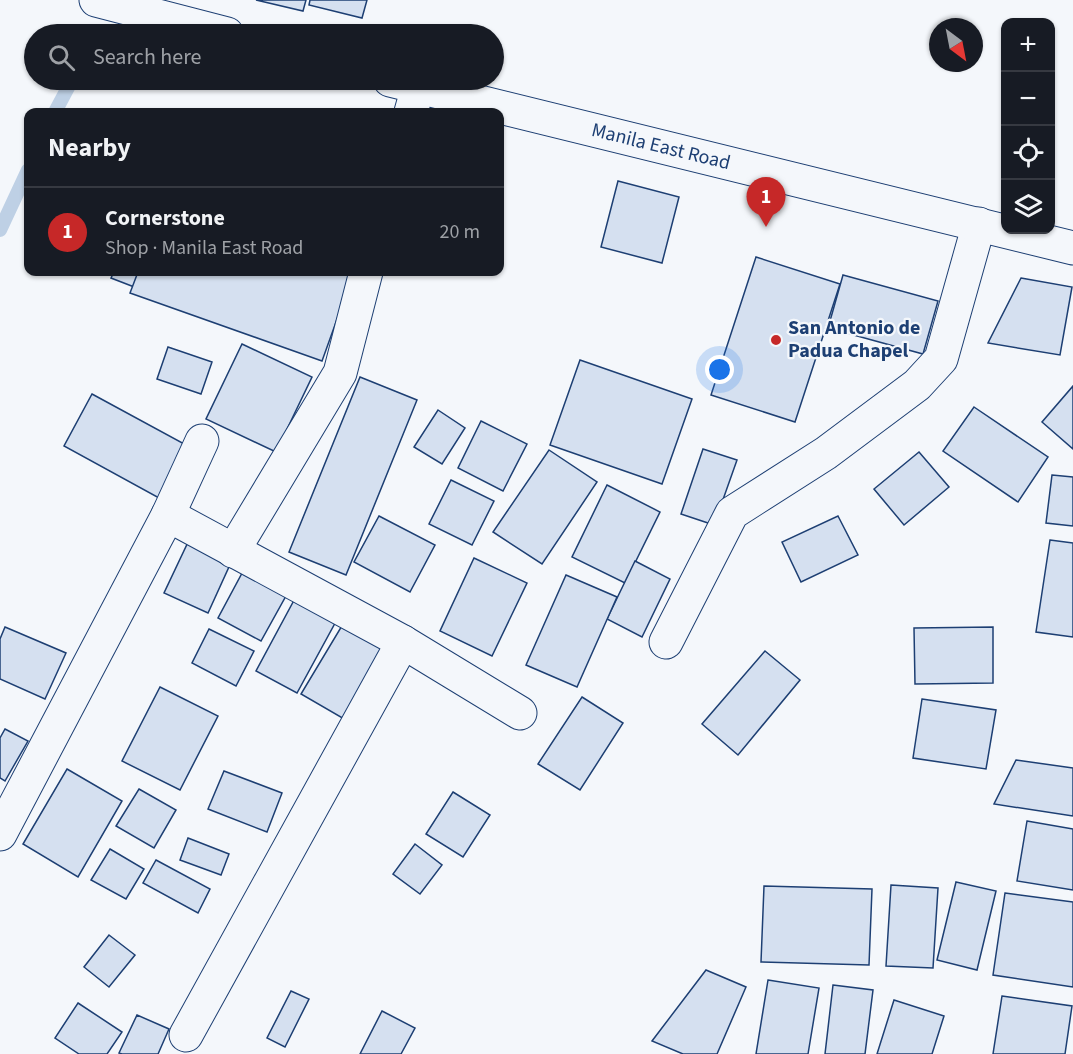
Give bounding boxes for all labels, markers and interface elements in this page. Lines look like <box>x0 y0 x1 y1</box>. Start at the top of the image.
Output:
north arrow <box>929 18 983 72</box>
map controls <box>1001 18 1055 234</box>
button: + <box>1001 18 1055 72</box>
search box <box>24 24 504 90</box>
icon: search <box>45 41 78 74</box>
text: Search here <box>93 41 201 73</box>
button: − <box>1001 72 1055 126</box>
street label: Manila East Road <box>589 116 733 177</box>
button: locate <box>1001 126 1055 180</box>
text: Nearby <box>48 129 131 166</box>
pin: 1 <box>746 178 786 227</box>
button: layers <box>1001 180 1055 234</box>
text: Cornerstone <box>105 202 225 234</box>
text: 1 <box>62 218 73 246</box>
text: 20 m <box>440 218 480 246</box>
text: Shop · Manila East Road <box>105 234 303 262</box>
place label: San Antonio de Padua Chapel <box>788 314 920 365</box>
marker: San Antonio de Padua Chapel <box>769 333 783 347</box>
your location <box>705 355 734 384</box>

